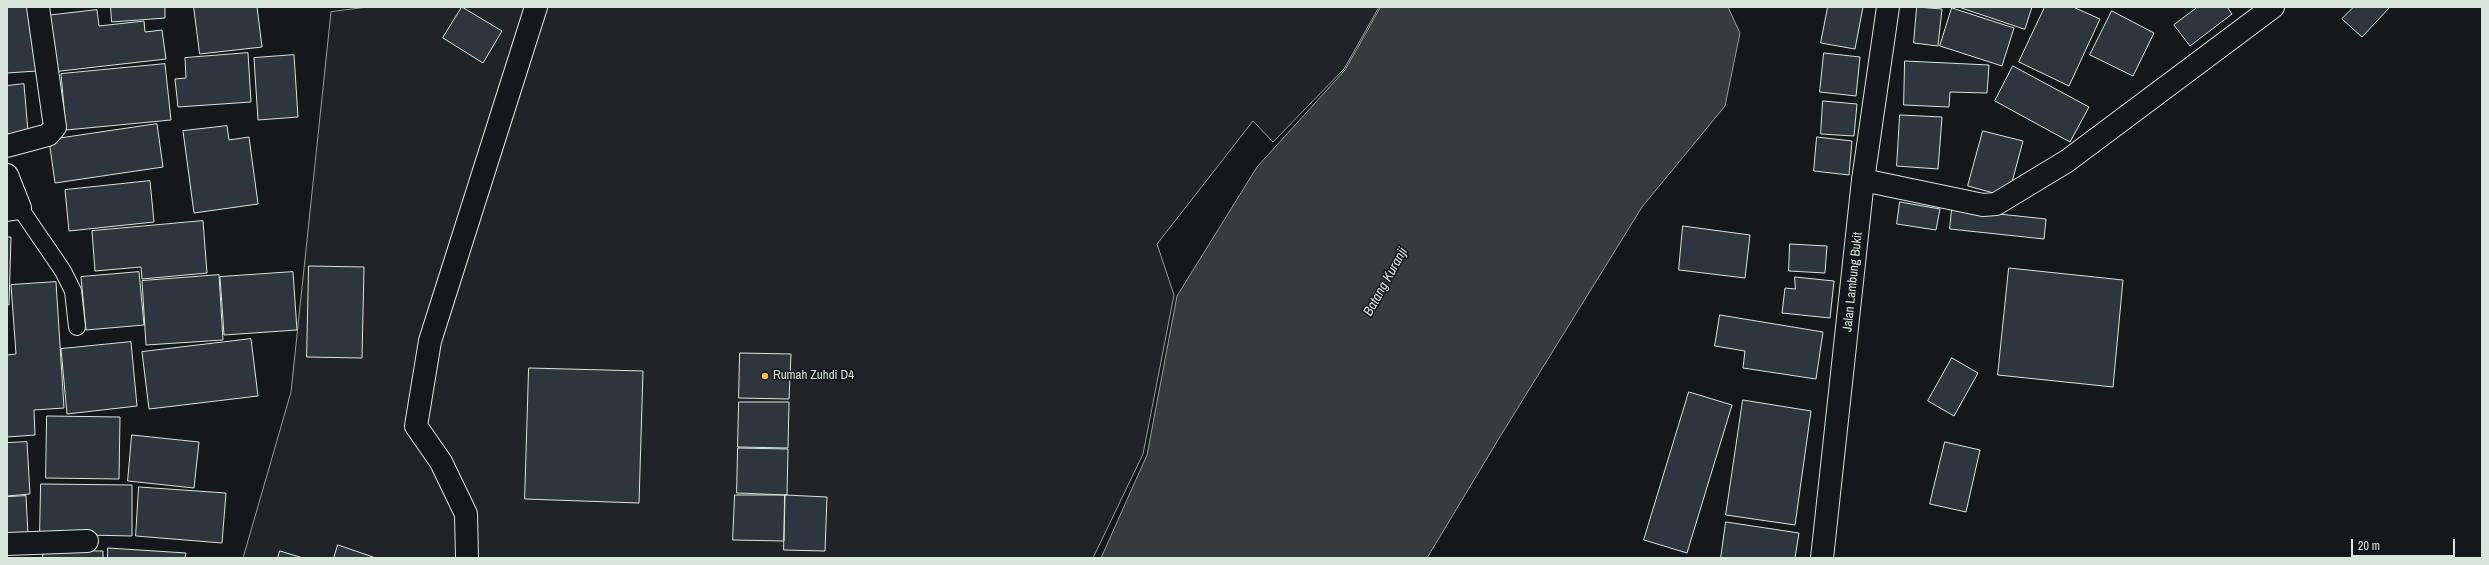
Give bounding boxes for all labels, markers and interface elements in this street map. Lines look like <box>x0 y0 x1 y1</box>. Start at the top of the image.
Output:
street label: Jalan Lambung Bukit <box>1840 231 1866 333</box>
water label: Batang Kuranji <box>1360 245 1412 319</box>
place label: Rumah Zuhdi D4 <box>773 368 854 384</box>
marker: Rumah Zuhdi D4 <box>760 371 770 381</box>
scale bar <box>2353 531 2457 557</box>
text: 20 m <box>2358 538 2380 554</box>

